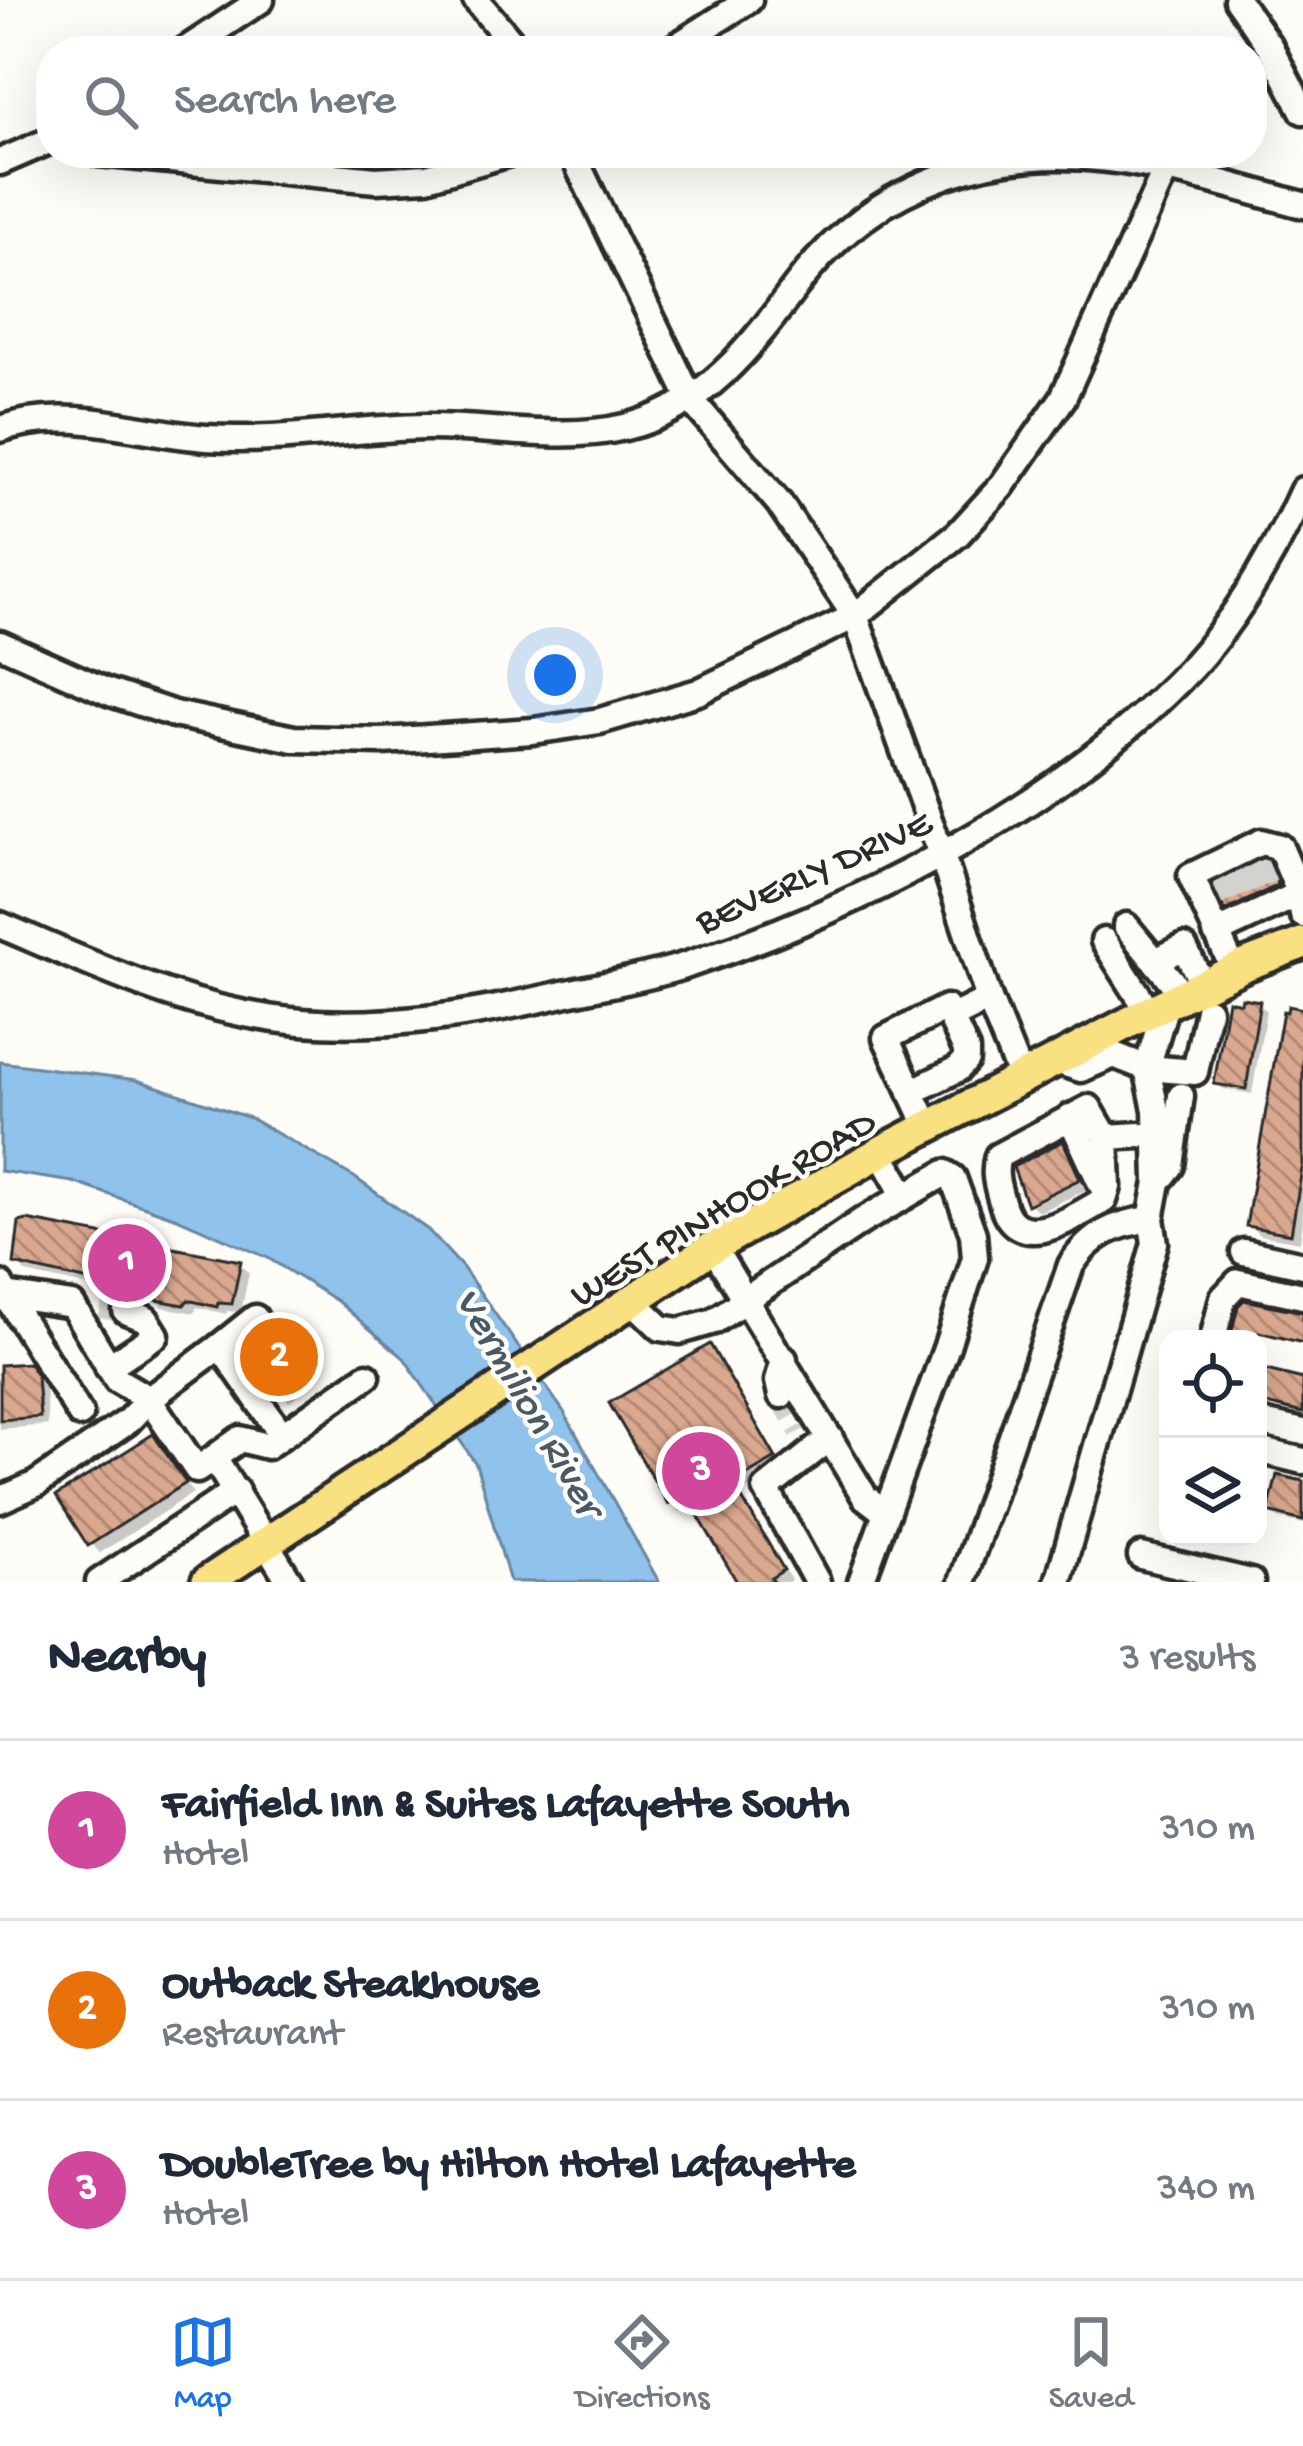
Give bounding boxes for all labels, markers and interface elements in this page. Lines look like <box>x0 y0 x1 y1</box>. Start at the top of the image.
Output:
search box <box>36 36 1267 168</box>
icon: search <box>78 69 144 135</box>
text: Search here <box>174 76 396 129</box>
your location <box>525 645 585 705</box>
street label: BEVERLY DRIVE <box>689 802 942 948</box>
street label: WEST PINHOOK ROAD <box>563 1101 886 1320</box>
pin: 1 <box>88 1218 166 1308</box>
water label: Vermilion River <box>441 1281 615 1533</box>
pin: 2 <box>240 1312 318 1402</box>
map controls <box>1159 1330 1267 1546</box>
button: locate <box>1159 1330 1267 1438</box>
pin: 3 <box>662 1426 740 1516</box>
button: layers <box>1159 1438 1267 1546</box>
text: Nearby <box>48 1630 206 1690</box>
text: 3 results <box>1120 1637 1255 1683</box>
text: Fairfield Inn & Suites Lafayette South <box>162 1780 850 1833</box>
text: 1 <box>79 1807 95 1853</box>
text: 310 m <box>1160 1807 1255 1853</box>
text: Hotel <box>162 1833 249 1879</box>
text: Outback Steakhouse <box>162 1960 539 2013</box>
text: 2 <box>77 1987 97 2033</box>
text: 310 m <box>1160 1987 1255 2033</box>
text: Restaurant <box>162 2013 343 2059</box>
text: DoubleTree by Hilton Hotel Lafayette <box>162 2140 855 2193</box>
text: 3 <box>77 2167 97 2213</box>
text: 340 m <box>1157 2167 1255 2213</box>
text: Hotel <box>162 2193 249 2239</box>
tab: Map <box>170 2309 236 2419</box>
tab: Directions <box>575 2309 709 2419</box>
tab: Saved <box>1049 2309 1133 2419</box>

